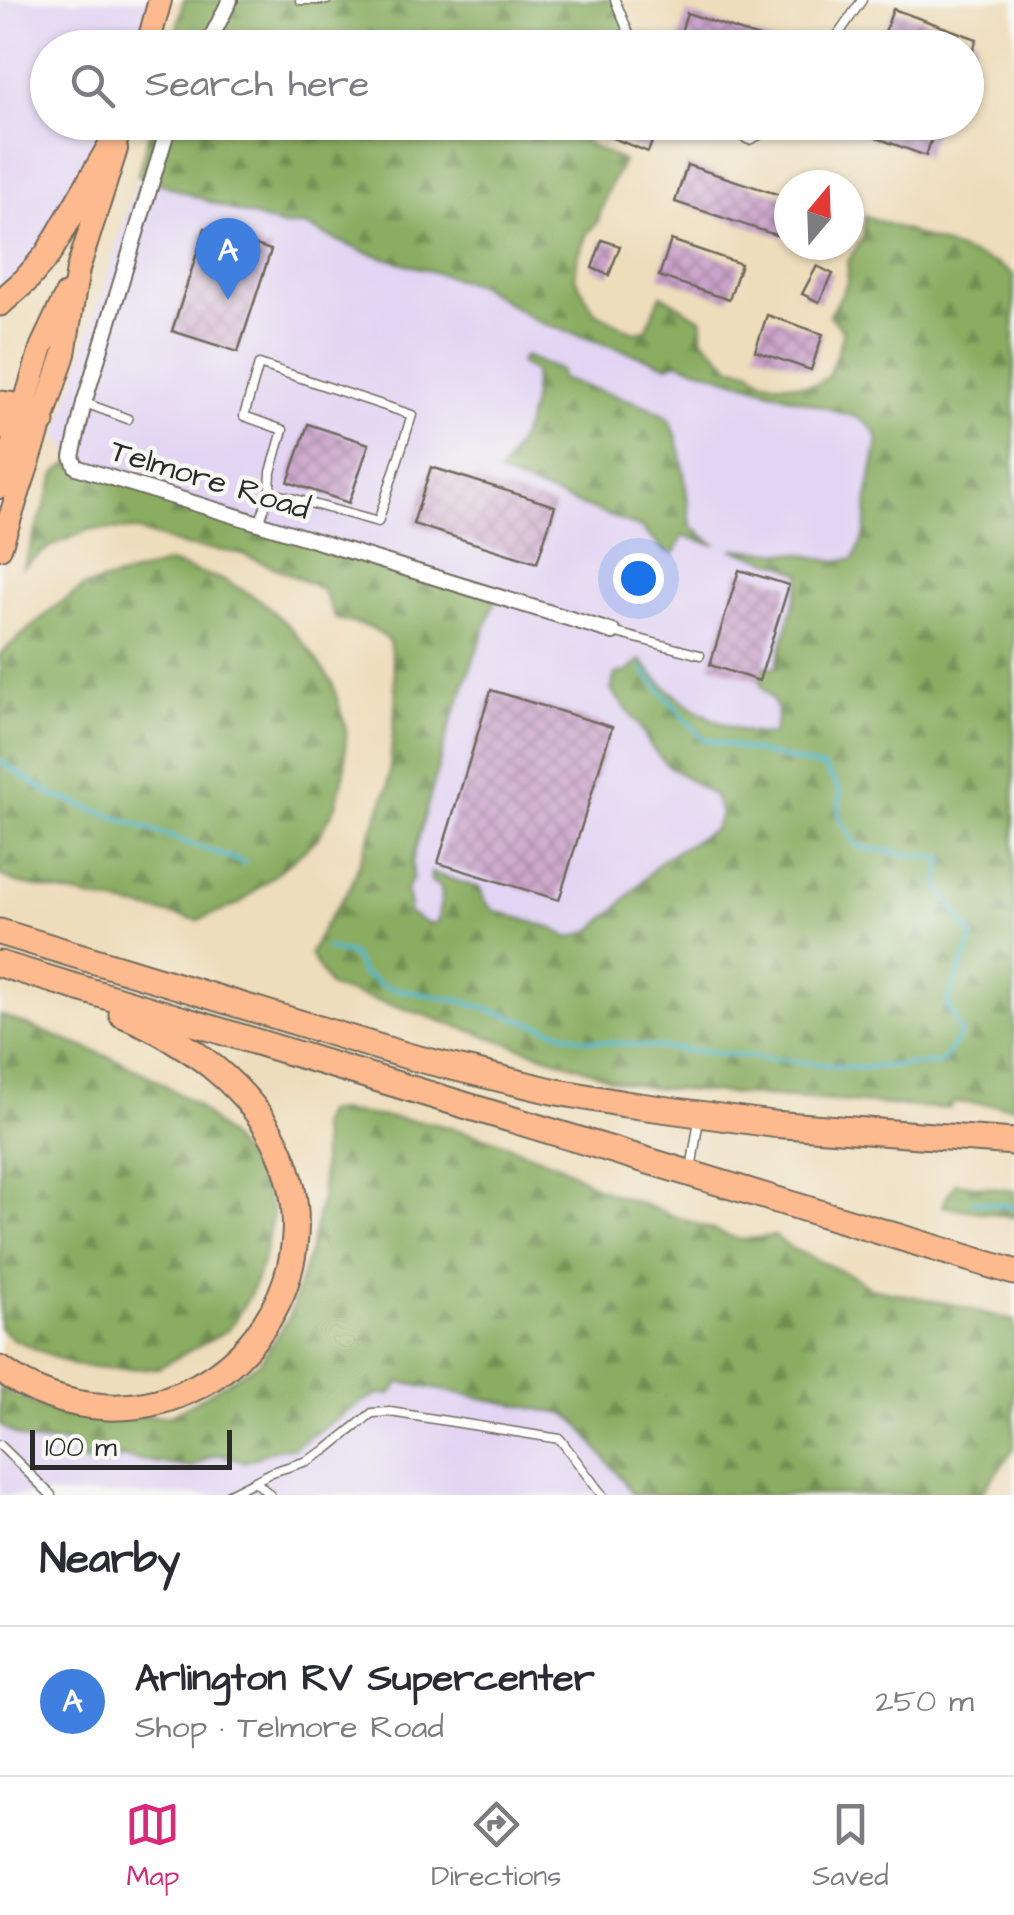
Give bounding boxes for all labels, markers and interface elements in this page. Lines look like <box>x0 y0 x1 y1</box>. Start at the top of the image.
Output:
search box <box>30 30 984 140</box>
icon: search <box>65 58 120 113</box>
text: Search here <box>145 59 369 111</box>
north arrow <box>774 170 864 260</box>
pin: A <box>196 218 260 300</box>
street label: Telmore Road <box>105 428 315 532</box>
your location <box>613 553 664 604</box>
scale bar <box>30 1425 232 1470</box>
text: 100 m <box>45 1428 117 1467</box>
text: Nearby <box>40 1531 180 1589</box>
text: Arlington RV Supercenter <box>135 1653 595 1705</box>
text: A <box>62 1679 83 1724</box>
text: 250 m <box>875 1679 974 1724</box>
text: Shop · Telmore Road <box>135 1705 444 1750</box>
tab: Map <box>125 1797 180 1896</box>
tab: Directions <box>431 1797 561 1896</box>
tab: Saved <box>812 1797 889 1896</box>

